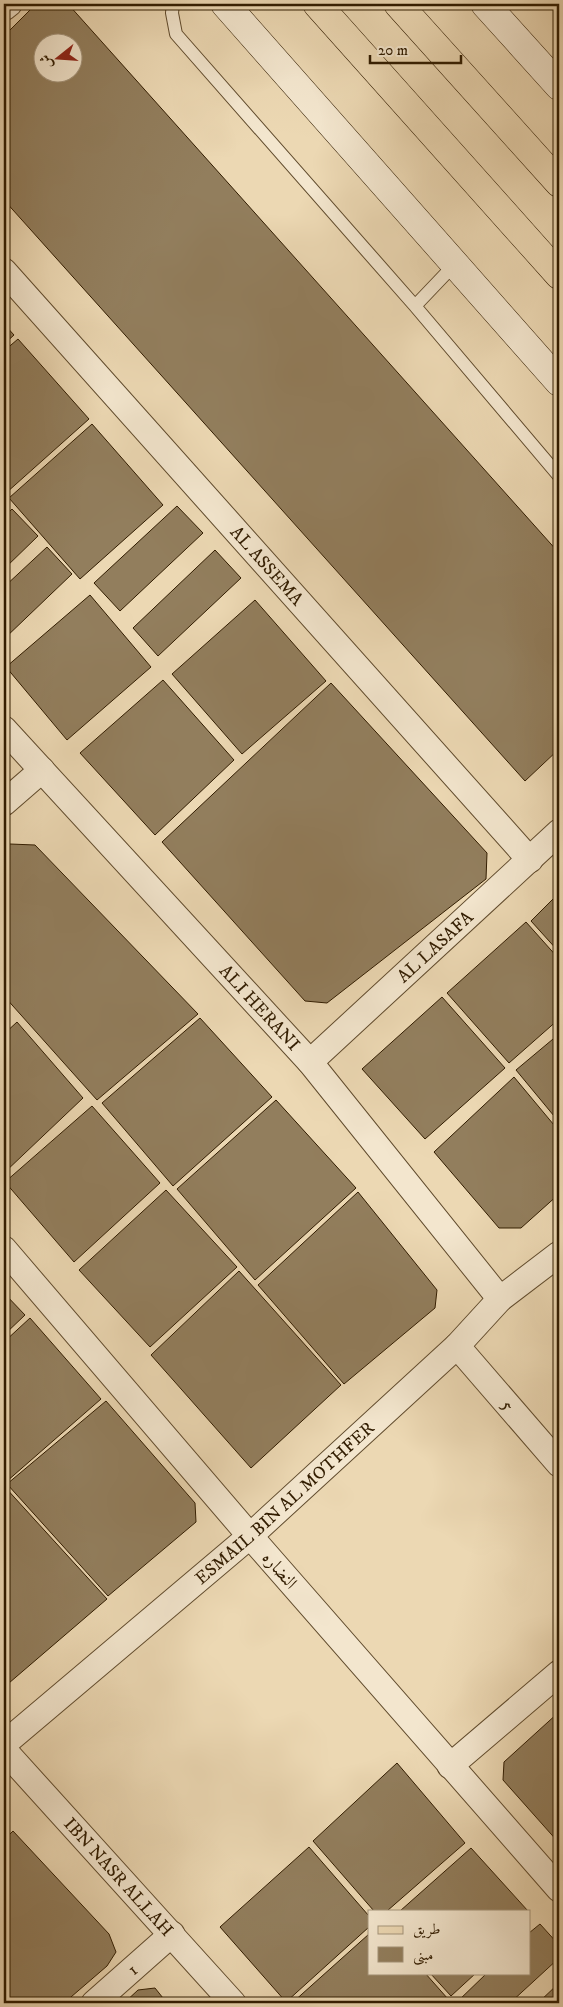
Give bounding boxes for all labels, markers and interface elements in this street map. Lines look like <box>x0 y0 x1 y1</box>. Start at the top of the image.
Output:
north arrow <box>32 32 82 82</box>
scale bar <box>370 32 462 64</box>
text: 20 m <box>378 41 408 60</box>
text: ش <box>36 52 57 71</box>
street label: AL ASSEMA <box>225 522 308 611</box>
street label: AL LASAFA <box>393 906 479 988</box>
street label: ALI HERANI <box>214 960 304 1056</box>
street label: 5 <box>496 1395 519 1416</box>
street label: ESMAIL BIN AL MOTHFER <box>191 1417 379 1590</box>
street label: النضاره <box>257 1547 302 1594</box>
street label: IBN NASR ALLAH <box>59 1813 177 1941</box>
legend <box>368 1910 530 1974</box>
text: طريق <box>413 1920 440 1939</box>
text: مبنى <box>413 1946 433 1966</box>
street label: 1 <box>123 1960 143 1980</box>

